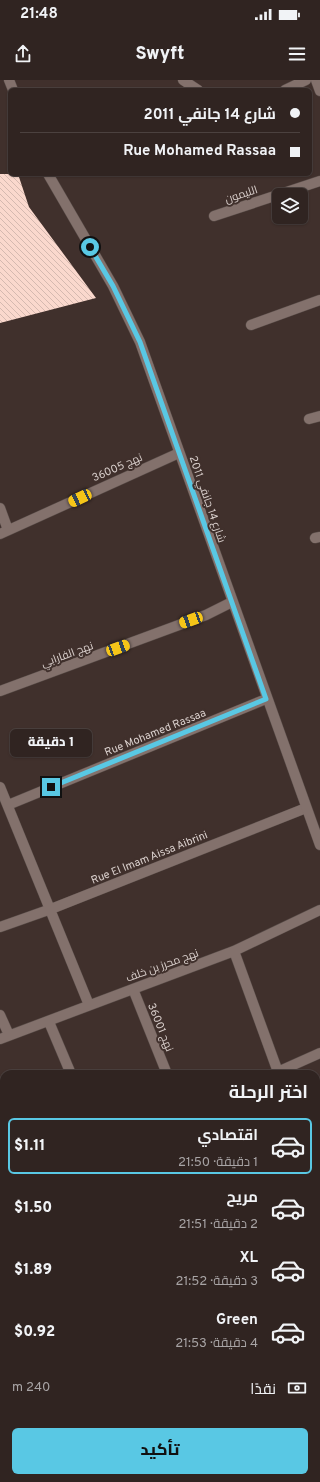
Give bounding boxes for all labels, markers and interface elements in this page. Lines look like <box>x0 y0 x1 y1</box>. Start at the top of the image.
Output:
text: 21:48 <box>20 5 58 24</box>
icon: share <box>12 43 34 65</box>
text: Swyft <box>136 43 185 66</box>
icon: menu <box>286 43 308 65</box>
text: شارع 14 جانفي 2011 <box>144 106 276 125</box>
text: Rue Mohamed Rassaa <box>123 142 276 161</box>
street label: الليمون <box>223 183 260 207</box>
map controls <box>272 188 308 224</box>
button: layers <box>272 188 308 224</box>
route start <box>81 238 99 256</box>
street label: نهج 36005 <box>90 451 145 485</box>
street label: شارع 14 جانفي 2011 <box>185 454 228 545</box>
car <box>67 487 93 509</box>
car <box>178 610 204 630</box>
car <box>105 638 131 658</box>
street label: نهج الفارابي <box>39 639 96 672</box>
street label: Rue Mohamed Rassaa <box>103 706 208 760</box>
callout: 1 دقيقة <box>10 729 92 757</box>
text: 1 دقيقة <box>28 735 74 751</box>
route end <box>42 778 60 796</box>
street label: Rue El Imam Aissa Aibrini <box>89 828 210 888</box>
street label: نهج محرز بن خلف <box>124 946 201 986</box>
street label: نهج 36001 <box>144 1001 176 1054</box>
text: اختر الرحلة <box>229 1082 308 1105</box>
text: اقتصادي <box>198 1127 258 1146</box>
icon: car <box>270 1128 306 1164</box>
text: $1.11 <box>14 1137 45 1156</box>
text: 1 دقيقة · 21:50 <box>178 1155 258 1171</box>
text: مريح <box>226 1189 258 1208</box>
icon: car <box>270 1190 306 1226</box>
text: $1.50 <box>14 1199 52 1218</box>
text: 2 دقيقة · 21:51 <box>178 1217 258 1233</box>
text: XL <box>240 1249 258 1268</box>
icon: car <box>270 1252 306 1288</box>
text: $1.89 <box>14 1261 52 1280</box>
text: 3 دقيقة · 21:52 <box>175 1274 258 1290</box>
text: Green <box>216 1311 258 1330</box>
icon: car <box>270 1314 306 1350</box>
text: $0.92 <box>14 1323 55 1342</box>
text: 4 دقيقة · 21:53 <box>175 1336 258 1352</box>
icon: cash <box>286 1377 308 1399</box>
text: 240 m <box>12 1380 50 1396</box>
text: نقدًا <box>250 1381 276 1400</box>
button: تأكيد <box>12 1428 308 1474</box>

